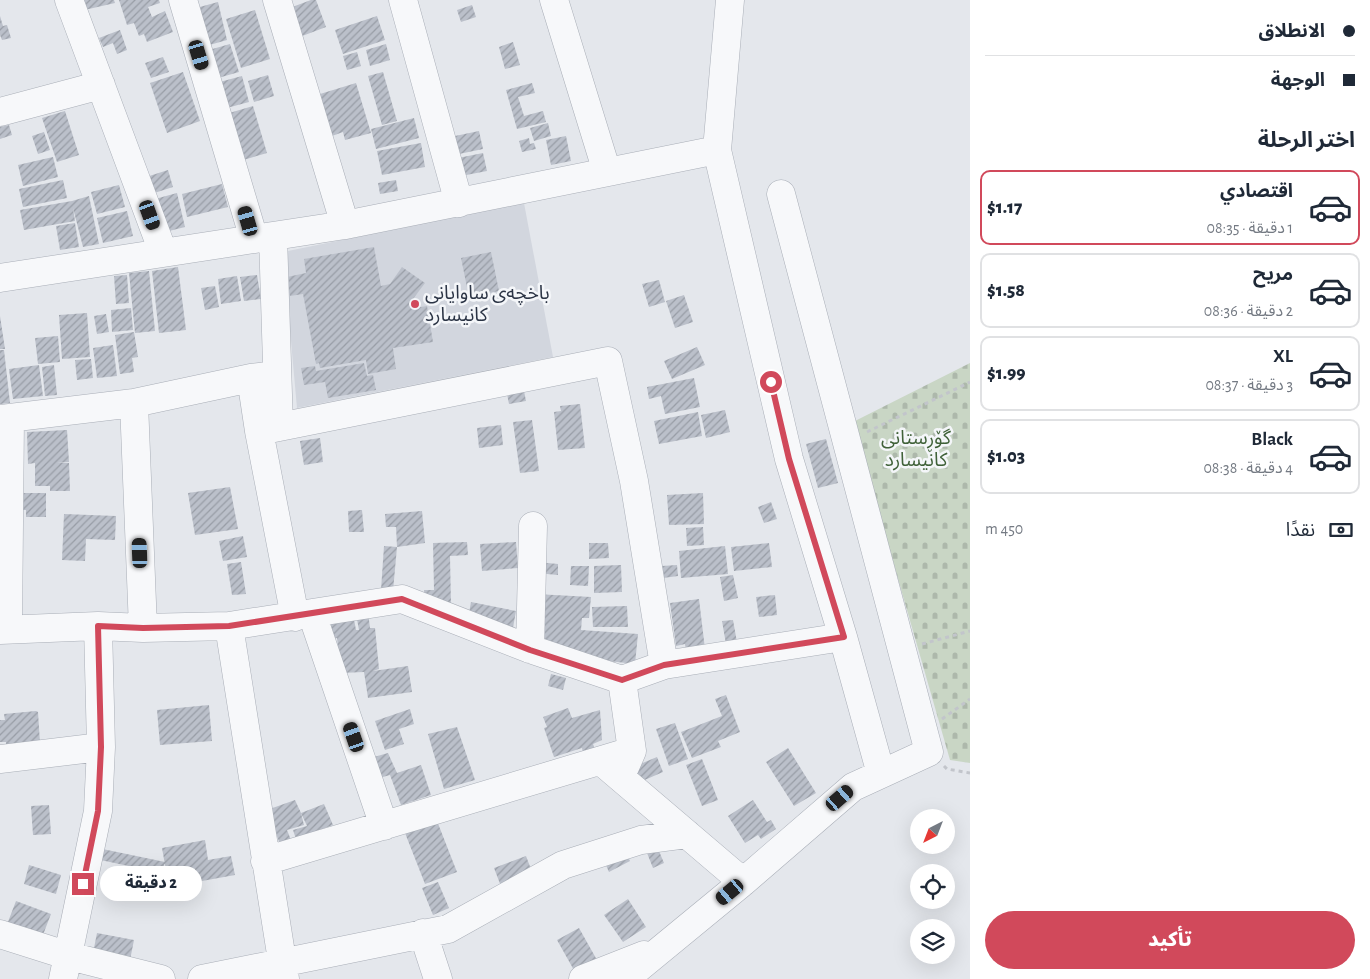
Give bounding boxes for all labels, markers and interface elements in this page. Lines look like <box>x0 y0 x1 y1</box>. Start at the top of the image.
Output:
text: الانطلاق <box>1259 22 1325 41</box>
car <box>187 38 210 72</box>
text: الوجهة <box>1271 71 1325 90</box>
text: اختر الرحلة <box>1258 129 1355 151</box>
text: اقتصادي <box>1220 182 1293 201</box>
icon: car <box>1308 185 1353 230</box>
car <box>137 198 162 232</box>
text: $1.17 <box>987 198 1022 217</box>
car <box>236 205 259 237</box>
text: 1 دقيقة · 08:35 <box>1206 220 1293 236</box>
text: مريح <box>1253 265 1293 284</box>
icon: car <box>1308 268 1353 313</box>
text: $1.58 <box>987 281 1025 300</box>
place label: باخچەی ساوایانی کانیسارد <box>425 284 550 326</box>
marker: باخچەی ساوایانی کانیسارد <box>409 298 421 310</box>
text: 2 دقيقة · 08:36 <box>1204 303 1293 319</box>
text: XL <box>1273 347 1293 366</box>
icon: car <box>1308 351 1353 396</box>
text: $1.99 <box>987 364 1026 383</box>
route start <box>760 371 782 393</box>
text: 3 دقيقة · 08:37 <box>1205 377 1293 393</box>
park label: گۆڕستانی کانیسارد <box>881 428 952 471</box>
text: Black <box>1251 430 1293 449</box>
icon: car <box>1308 434 1353 479</box>
text: $1.03 <box>987 447 1025 466</box>
text: 4 دقيقة · 08:38 <box>1203 460 1293 476</box>
icon: cash <box>1327 516 1355 544</box>
text: 450 m <box>985 521 1023 537</box>
text: نقدًا <box>1286 521 1315 540</box>
car <box>131 538 148 568</box>
car <box>342 720 365 754</box>
car <box>823 782 856 814</box>
north arrow <box>910 809 955 854</box>
map controls <box>910 809 955 964</box>
button: locate <box>910 864 955 909</box>
callout: 2 دقيقة <box>100 866 203 902</box>
route end <box>72 873 94 895</box>
text: 2 دقيقة <box>125 875 177 891</box>
car <box>713 877 746 907</box>
button: تأكيد <box>985 911 1355 969</box>
button: layers <box>910 919 955 964</box>

